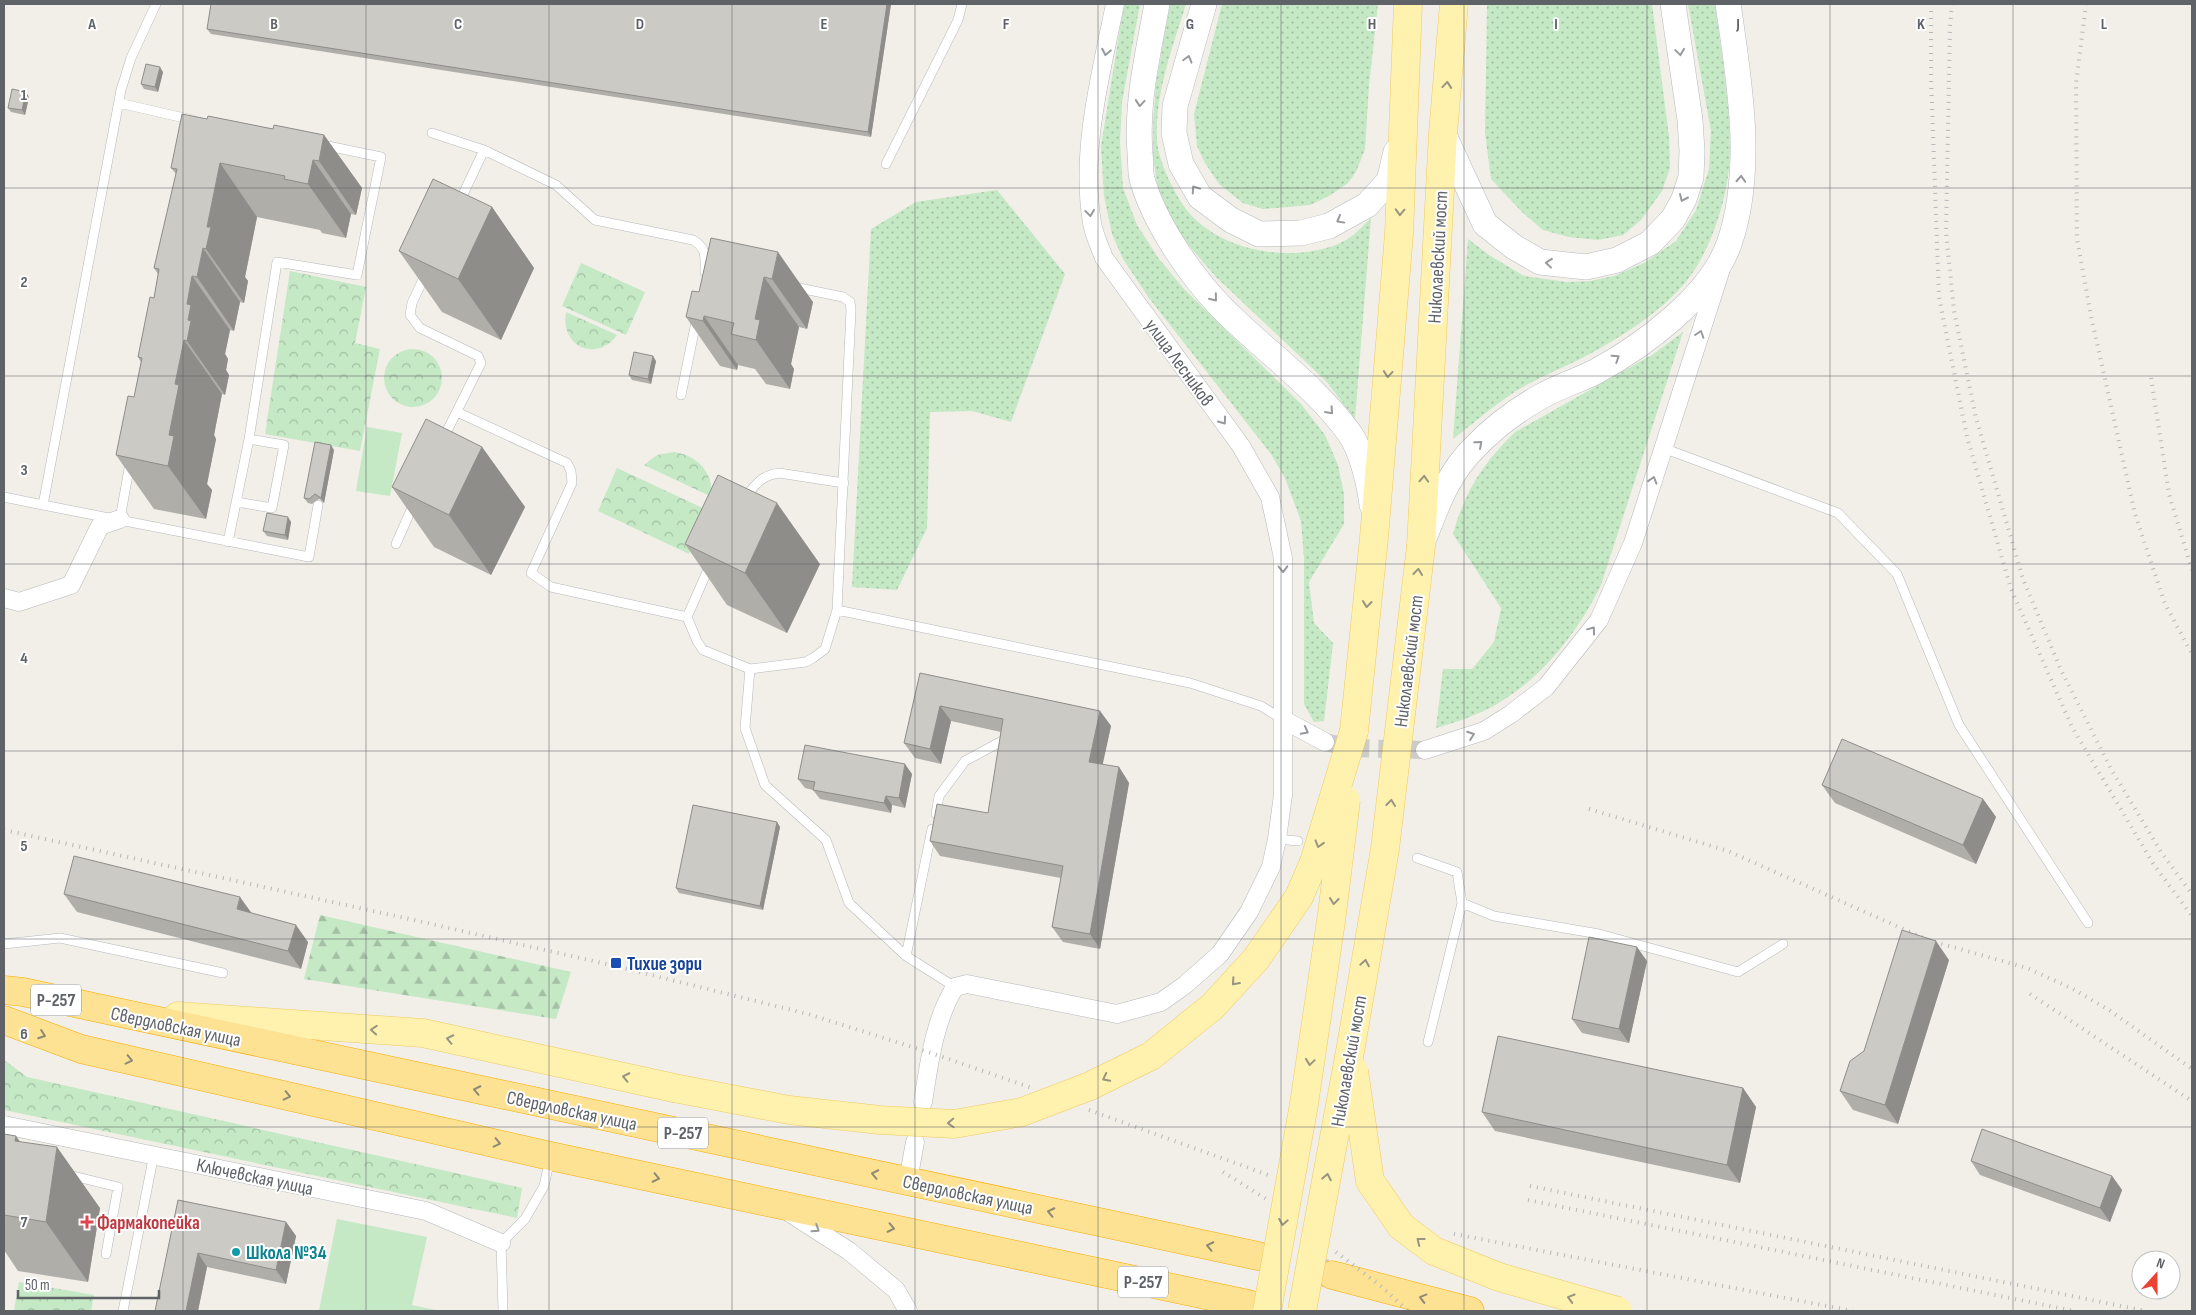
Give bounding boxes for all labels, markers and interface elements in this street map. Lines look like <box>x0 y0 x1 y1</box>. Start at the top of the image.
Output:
text: A <box>87 15 96 34</box>
text: B <box>270 15 278 34</box>
text: C <box>454 15 462 34</box>
text: D <box>636 15 644 34</box>
text: E <box>821 15 828 34</box>
text: F <box>1003 15 1010 34</box>
text: G <box>1186 15 1194 34</box>
text: H <box>1368 15 1376 34</box>
text: I <box>1554 15 1558 34</box>
text: J <box>1735 15 1740 34</box>
text: K <box>1917 15 1925 34</box>
text: L <box>2101 15 2108 34</box>
one-way arrow <box>1101 47 1111 56</box>
one-way arrow <box>1675 48 1685 56</box>
one-way arrow <box>1183 55 1193 63</box>
one-way arrow <box>1442 80 1453 88</box>
text: 1 <box>21 86 28 105</box>
one-way arrow <box>1135 100 1146 108</box>
one-way arrow <box>1735 175 1746 183</box>
one-way arrow <box>1192 186 1201 195</box>
street label: Николаевский мост <box>1424 190 1453 324</box>
one-way arrow <box>1679 193 1690 202</box>
one-way arrow <box>1395 208 1405 216</box>
one-way arrow <box>1084 209 1095 217</box>
one-way arrow <box>1336 214 1345 224</box>
one-way arrow <box>1544 258 1552 269</box>
text: 2 <box>20 273 28 292</box>
one-way arrow <box>1208 292 1216 301</box>
street label: улица Лесников <box>1139 315 1218 411</box>
one-way arrow <box>1694 330 1704 339</box>
one-way arrow <box>1610 355 1620 364</box>
one-way arrow <box>1382 370 1393 378</box>
one-way arrow <box>1325 406 1334 415</box>
one-way arrow <box>1217 416 1226 425</box>
one-way arrow <box>1473 441 1482 449</box>
text: 3 <box>20 461 28 480</box>
one-way arrow <box>1419 475 1430 483</box>
one-way arrow <box>1647 476 1657 485</box>
one-way arrow <box>1278 566 1288 574</box>
one-way arrow <box>1412 568 1423 576</box>
street label: Николаевский мост <box>1390 594 1429 728</box>
one-way arrow <box>1362 600 1373 608</box>
one-way arrow <box>1586 626 1595 636</box>
text: 4 <box>20 649 28 668</box>
one-way arrow <box>1299 725 1308 735</box>
one-way arrow <box>1467 731 1475 741</box>
one-way arrow <box>1385 798 1396 806</box>
text: 5 <box>20 837 28 856</box>
one-way arrow <box>1315 840 1325 848</box>
one-way arrow <box>1329 897 1340 905</box>
place label: Тихие зори <box>627 953 702 976</box>
marker: Тихие зори <box>609 956 623 970</box>
one-way arrow <box>1360 959 1370 968</box>
one-way arrow <box>1232 976 1241 985</box>
road number: Р-257 <box>31 984 81 1016</box>
street label: Николаевский мост <box>1327 994 1372 1129</box>
street label: Свердловская улица <box>108 1002 243 1052</box>
one-way arrow <box>370 1024 378 1035</box>
text: 6 <box>20 1025 28 1044</box>
one-way arrow <box>38 1029 46 1039</box>
one-way arrow <box>446 1034 454 1045</box>
one-way arrow <box>124 1054 133 1065</box>
one-way arrow <box>1306 1058 1316 1066</box>
one-way arrow <box>1102 1072 1111 1082</box>
one-way arrow <box>621 1073 630 1083</box>
one-way arrow <box>472 1085 481 1095</box>
street label: Свердловская улица <box>504 1086 639 1136</box>
one-way arrow <box>283 1090 292 1101</box>
road number: Р-257 <box>658 1118 708 1148</box>
one-way arrow <box>947 1118 955 1129</box>
one-way arrow <box>493 1137 502 1148</box>
street label: Ключевская улица <box>194 1154 315 1201</box>
one-way arrow <box>871 1169 880 1180</box>
street label: Свердловская улица <box>900 1170 1035 1220</box>
one-way arrow <box>651 1172 660 1183</box>
one-way arrow <box>1321 1173 1331 1182</box>
one-way arrow <box>1047 1207 1056 1218</box>
place label: Фармакопейка <box>97 1212 200 1235</box>
text: 7 <box>21 1213 28 1232</box>
marker: Фармакопейка <box>81 1216 93 1228</box>
one-way arrow <box>1278 1218 1288 1226</box>
one-way arrow <box>887 1222 896 1233</box>
one-way arrow <box>811 1223 820 1233</box>
one-way arrow <box>1417 1238 1426 1246</box>
one-way arrow <box>1206 1241 1215 1252</box>
place label: Школа №34 <box>246 1242 327 1265</box>
marker: Школа №34 <box>230 1246 242 1258</box>
north arrow <box>2131 1250 2181 1300</box>
text: N <box>2154 1254 2167 1273</box>
road number: Р-257 <box>1118 1266 1168 1298</box>
scale bar <box>18 1268 159 1300</box>
text: 50 m <box>25 1276 50 1295</box>
one-way arrow <box>1566 1293 1575 1304</box>
one-way arrow <box>1419 1294 1427 1304</box>

